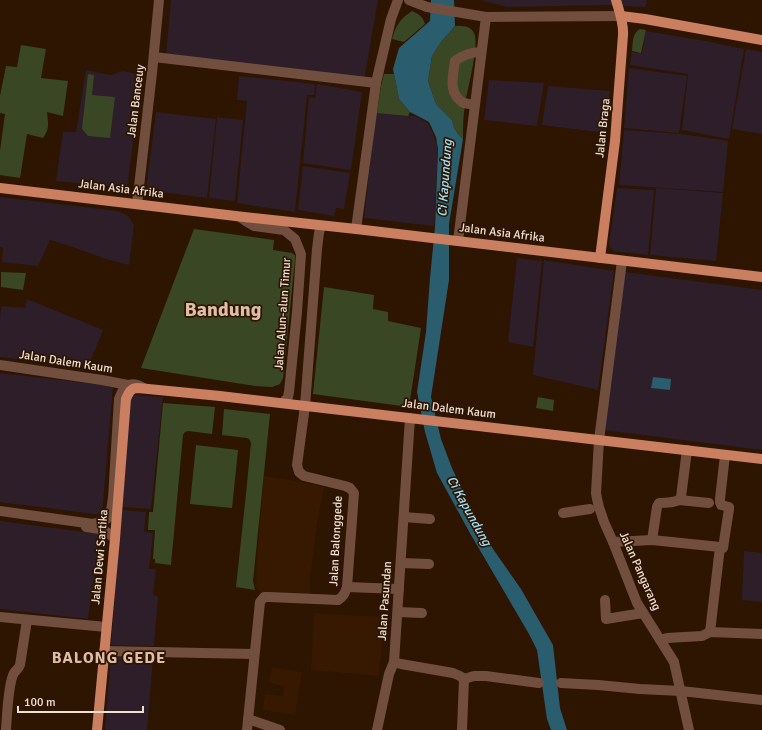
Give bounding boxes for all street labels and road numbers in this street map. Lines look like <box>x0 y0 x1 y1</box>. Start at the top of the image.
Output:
street label: Jalan Banceuy <box>124 63 148 138</box>
street label: Jalan Braga <box>592 97 614 159</box>
street label: Jalan Asia Afrika <box>77 176 165 202</box>
street label: Jalan Asia Afrika <box>458 220 546 246</box>
street label: Jalan Alun-alun Timur <box>272 257 294 371</box>
street label: Jalan Dalem Kaum <box>18 347 114 377</box>
street label: Jalan Dalem Kaum <box>401 396 497 422</box>
street label: Jalan Balonggede <box>326 495 346 587</box>
street label: Jalan Dewi Sartika <box>88 509 112 605</box>
street label: Jalan Pangarang <box>616 529 664 613</box>
street label: Jalan Pasundan <box>375 561 395 641</box>

